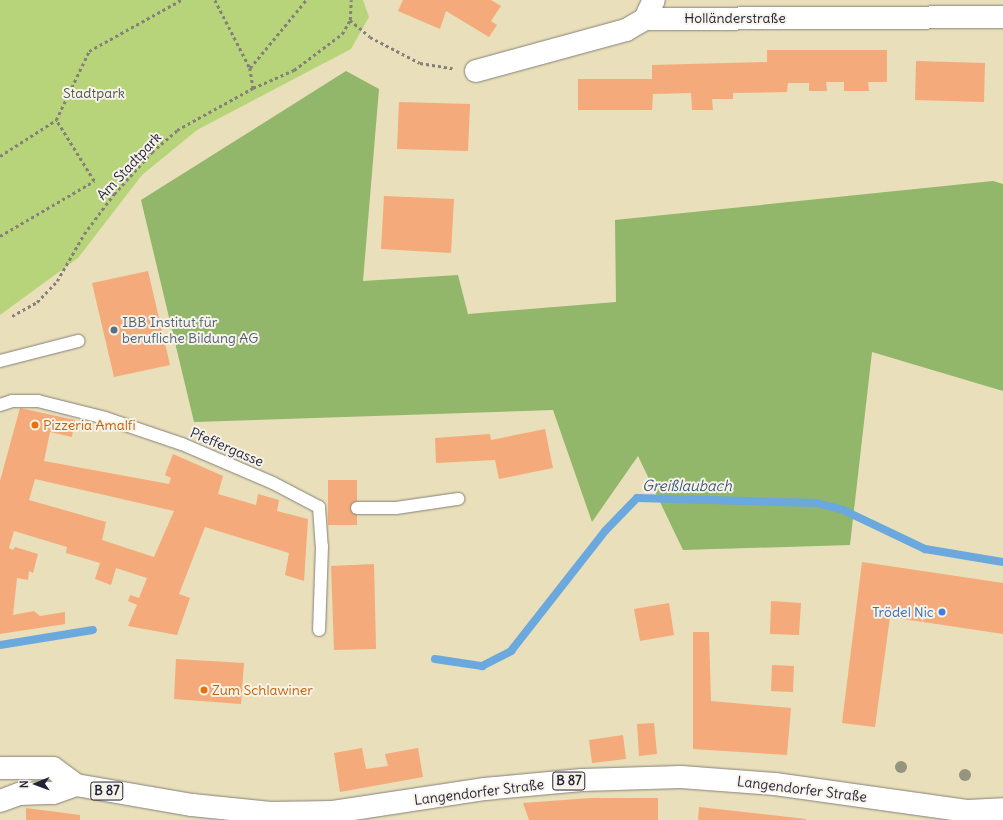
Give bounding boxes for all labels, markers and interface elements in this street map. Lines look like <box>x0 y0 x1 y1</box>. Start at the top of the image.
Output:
street label: Holländerstraße <box>684 10 786 26</box>
park label: Stadtpark <box>63 85 125 101</box>
street label: Am Stadtpark <box>93 129 165 203</box>
place label: IBB Institut für berufliche Bildung AG <box>122 314 258 346</box>
marker: IBB Institut für berufliche Bildung AG <box>109 325 119 335</box>
place label: Pizzeria Amalfi <box>43 417 136 433</box>
marker: Pizzeria Amalfi <box>30 420 40 430</box>
street label: Pfeffergasse <box>188 424 266 470</box>
water label: Greißlaubach <box>642 477 732 495</box>
place label: Trödel Nic <box>872 604 934 620</box>
marker: Trödel Nic <box>937 607 947 617</box>
place label: Zum Schlawiner <box>212 682 313 698</box>
marker: Zum Schlawiner <box>199 685 209 695</box>
north arrow <box>16 764 56 804</box>
road number: B 87 <box>552 770 586 792</box>
street label: Langendorfer Straße <box>736 773 868 805</box>
street label: Langendorfer Straße <box>413 776 545 808</box>
text: N <box>17 780 31 788</box>
road number: B 87 <box>90 780 124 802</box>

